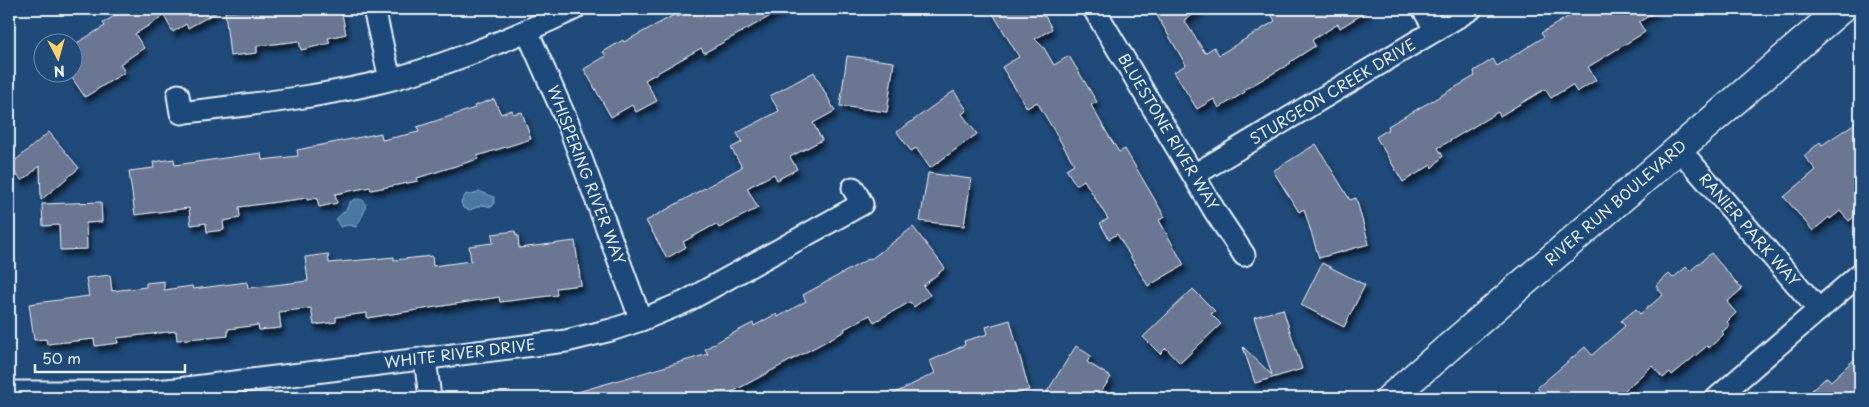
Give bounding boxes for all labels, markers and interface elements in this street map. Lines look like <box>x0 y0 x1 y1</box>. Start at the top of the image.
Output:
north arrow <box>32 32 82 82</box>
street label: STURGEON CREEK DRIVE <box>1245 32 1419 149</box>
street label: BLUESTONE RIVER WAY <box>1113 48 1226 214</box>
text: N <box>53 60 66 82</box>
street label: WHISPERING RIVER WAY <box>543 82 632 268</box>
street label: RIVER RUN BOULEVARD <box>1539 134 1691 270</box>
street label: RANIER PARK WAY <box>1694 167 1806 291</box>
street label: WHITE RIVER DRIVE <box>383 332 537 373</box>
scale bar <box>35 342 185 374</box>
text: 50 m <box>42 346 81 369</box>

